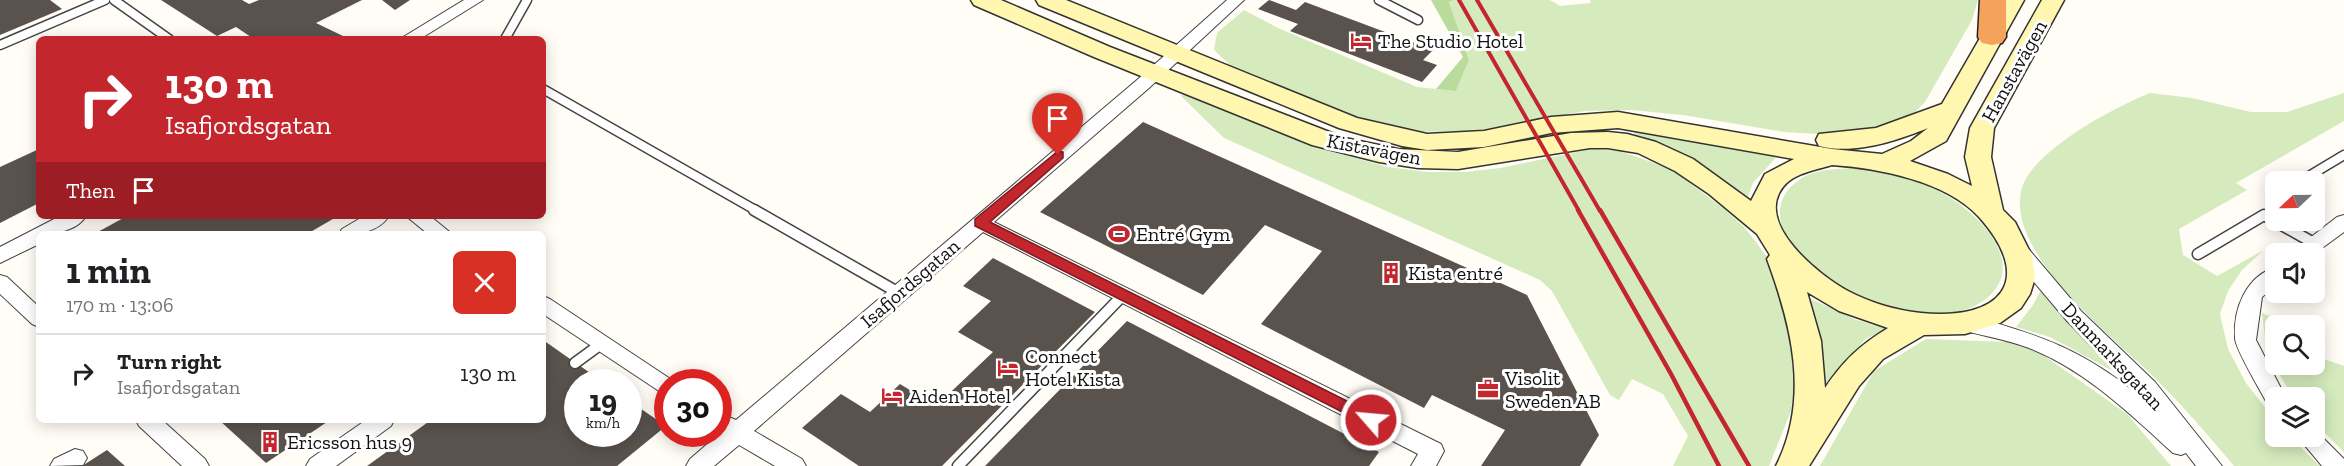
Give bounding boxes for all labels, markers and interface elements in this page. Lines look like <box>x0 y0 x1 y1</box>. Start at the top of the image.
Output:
street label: Hanstavägen <box>1976 15 2052 126</box>
hotel icon: The Studio Hotel <box>1349 29 1373 53</box>
place label: The Studio Hotel <box>1378 29 1523 53</box>
text: 130 m <box>165 58 273 109</box>
icon: right <box>66 60 144 138</box>
pin <box>1032 93 1083 155</box>
icon: arrive <box>1041 102 1074 135</box>
text: Isafjordsgatan <box>165 109 331 141</box>
street label: Kistavägen <box>1325 128 1424 170</box>
north arrow <box>2265 171 2325 231</box>
map controls <box>2265 171 2325 447</box>
icon: arrive <box>127 174 160 207</box>
text: Then <box>66 177 115 204</box>
sports icon: Entré Gym <box>1107 222 1131 246</box>
place label: Entré Gym <box>1136 222 1231 246</box>
street label: Isafjordsgatan <box>856 233 965 332</box>
button: sound <box>2265 243 2325 303</box>
text: 1 min <box>66 249 151 292</box>
button: close <box>453 251 516 314</box>
building icon: Kista entré <box>1379 261 1403 285</box>
place label: Kista entré <box>1408 261 1503 285</box>
text: 170 m · 13:06 <box>66 293 174 317</box>
street label: Danmarksgatan <box>2057 297 2169 415</box>
button: search <box>2265 315 2325 375</box>
place label: Connect Hotel Kista <box>1025 344 1121 391</box>
text: Turn right <box>117 348 221 375</box>
hotel icon: Connect Hotel Kista <box>996 356 1020 380</box>
icon: right <box>66 357 99 390</box>
text: 130 m <box>460 360 516 387</box>
place label: Visolit Sweden AB <box>1504 366 1601 413</box>
speed limit sign: 30 <box>654 369 732 447</box>
text: Isafjordsgatan <box>117 375 240 399</box>
office icon: Visolit Sweden AB <box>1476 377 1500 401</box>
text: 19 <box>589 383 617 419</box>
hotel icon: Aiden Hotel <box>880 384 904 408</box>
place label: Aiden Hotel <box>909 384 1011 408</box>
button: layers <box>2265 387 2325 447</box>
position arrow <box>1339 388 1403 452</box>
text: km/h <box>586 414 620 432</box>
building icon: Ericsson hus 9 <box>258 430 282 454</box>
place label: Ericsson hus 9 <box>287 430 412 454</box>

